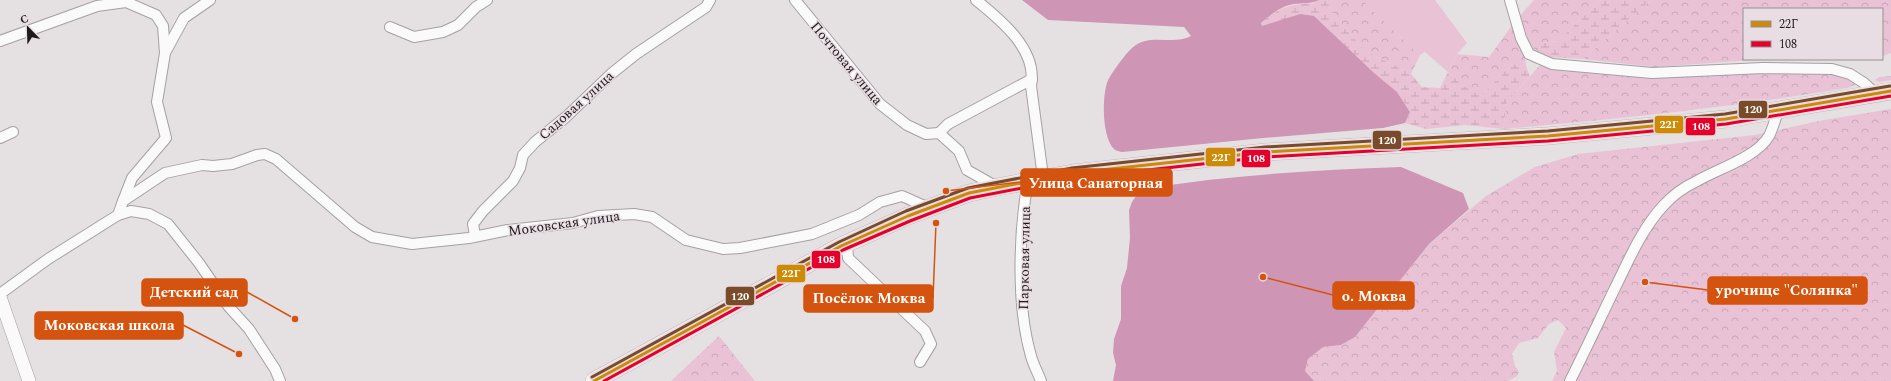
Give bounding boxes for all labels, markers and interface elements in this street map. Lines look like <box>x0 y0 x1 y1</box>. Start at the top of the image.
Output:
north arrow <box>8 8 48 48</box>
legend <box>1743 8 1883 60</box>
text: С <box>17 10 31 29</box>
text: 22Г <box>1779 15 1798 34</box>
street label: Почтовая улица <box>805 17 888 110</box>
text: 108 <box>1779 35 1797 54</box>
street label: Садовая улица <box>534 66 619 145</box>
line badge: 120 <box>1738 100 1768 119</box>
text: 120 <box>1744 101 1762 118</box>
line badge: 22Г <box>1654 115 1684 134</box>
text: 22Г <box>1659 116 1679 133</box>
line badge: 108 <box>1685 117 1716 136</box>
text: 108 <box>1692 118 1710 135</box>
line badge: 120 <box>1372 130 1402 150</box>
text: 120 <box>1378 132 1396 149</box>
line badge: 22Г <box>1205 147 1236 167</box>
text: 22Г <box>1211 149 1231 166</box>
line badge: 108 <box>1241 149 1271 168</box>
text: 108 <box>1247 150 1265 167</box>
callout: Улица Санаторная <box>1021 169 1172 196</box>
text: Улица Санаторная <box>1029 172 1163 195</box>
street label: Моковская улица <box>507 205 622 242</box>
street label: Парковая улица <box>1013 206 1036 310</box>
line badge: 108 <box>811 250 841 269</box>
text: 108 <box>817 251 835 268</box>
line badge: 22Г <box>776 264 806 283</box>
text: 22Г <box>781 265 801 282</box>
callout: урочище "Солянка" <box>1708 277 1867 304</box>
callout: Детский сад <box>142 279 247 306</box>
text: урочище "Солянка" <box>1715 279 1858 302</box>
text: Детский сад <box>150 281 238 304</box>
callout: о. Моква <box>1333 282 1414 309</box>
callout: Посёлок Моква <box>804 285 933 312</box>
text: о. Моква <box>1342 285 1406 308</box>
line badge: 120 <box>725 286 755 306</box>
text: Посёлок Моква <box>813 287 926 310</box>
text: 120 <box>731 288 749 305</box>
callout: Моковская школа <box>35 312 183 339</box>
text: Моковская школа <box>43 314 175 337</box>

